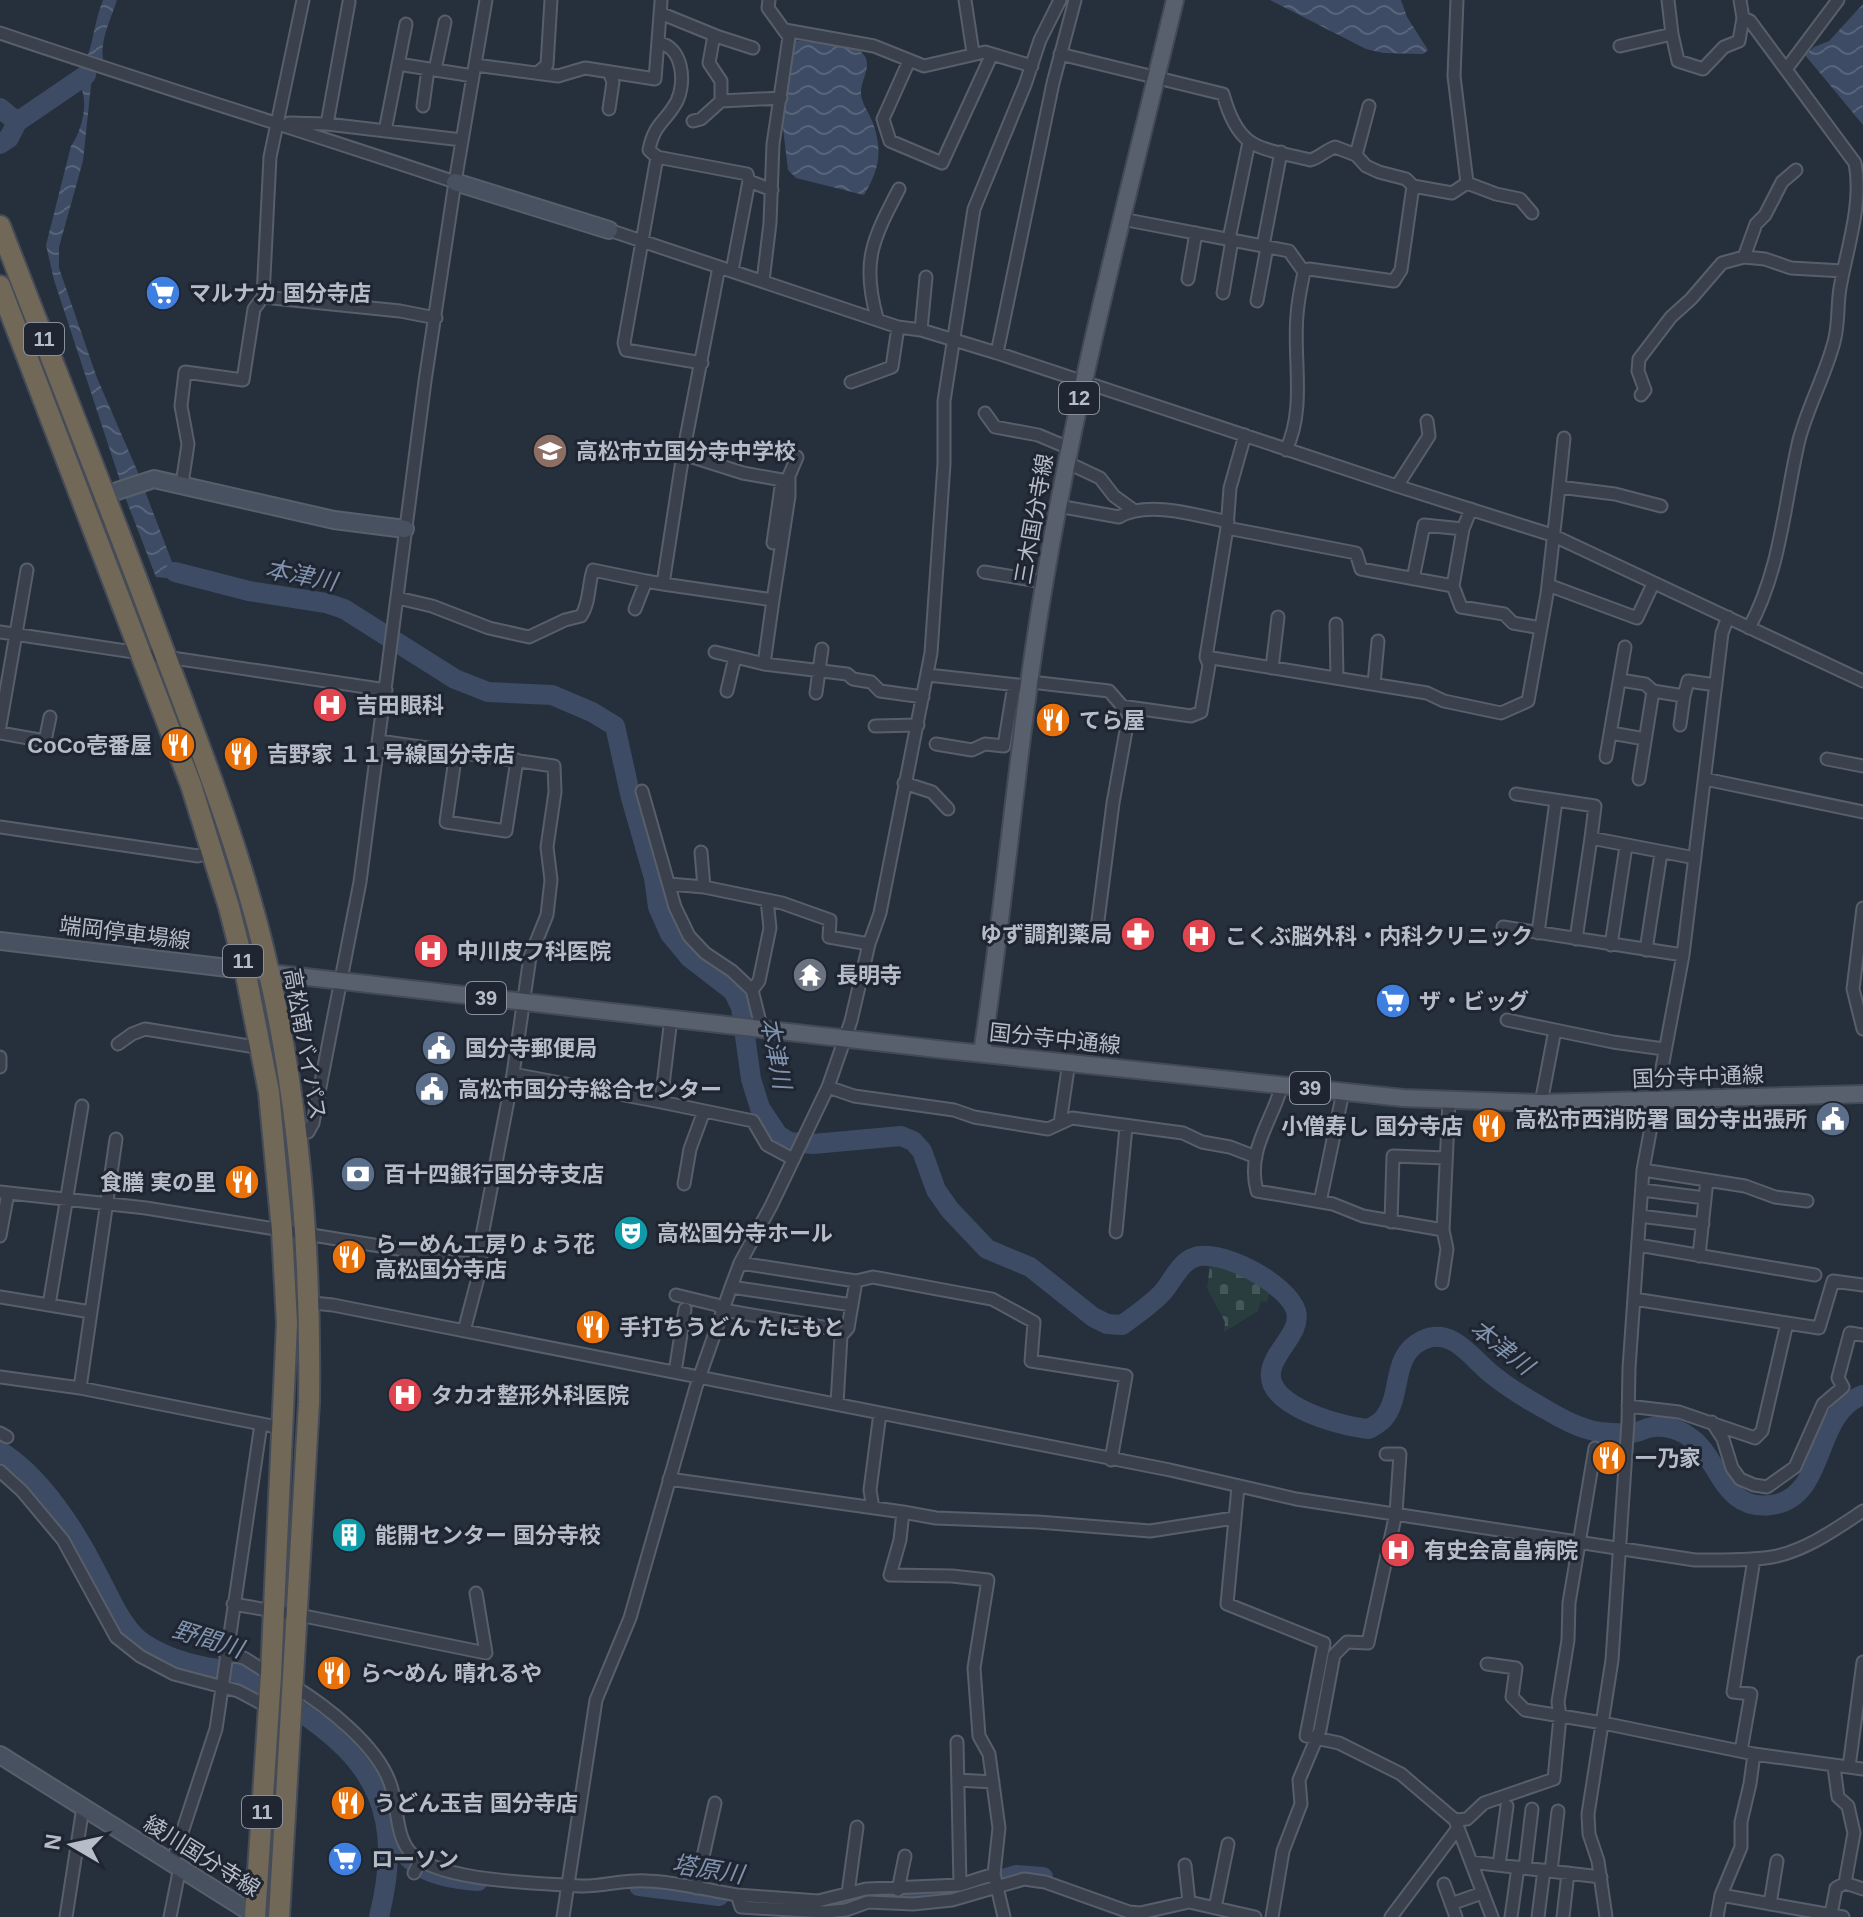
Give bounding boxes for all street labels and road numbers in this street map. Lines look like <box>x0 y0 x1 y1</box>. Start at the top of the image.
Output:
road number: 11 <box>24 323 64 355</box>
road number: 12 <box>1059 382 1099 414</box>
street label: 三木国分寺線 <box>1010 452 1058 586</box>
street label: 端岡停車場線 <box>58 913 192 953</box>
road number: 11 <box>223 945 263 977</box>
street label: 高松南バイパス <box>279 966 331 1122</box>
road number: 39 <box>466 982 506 1014</box>
street label: 国分寺中通線 <box>988 1020 1122 1058</box>
street label: 国分寺中通線 <box>1632 1062 1764 1092</box>
road number: 39 <box>1290 1072 1330 1104</box>
road number: 11 <box>242 1796 282 1828</box>
street label: 綾川国分寺線 <box>139 1810 265 1902</box>

